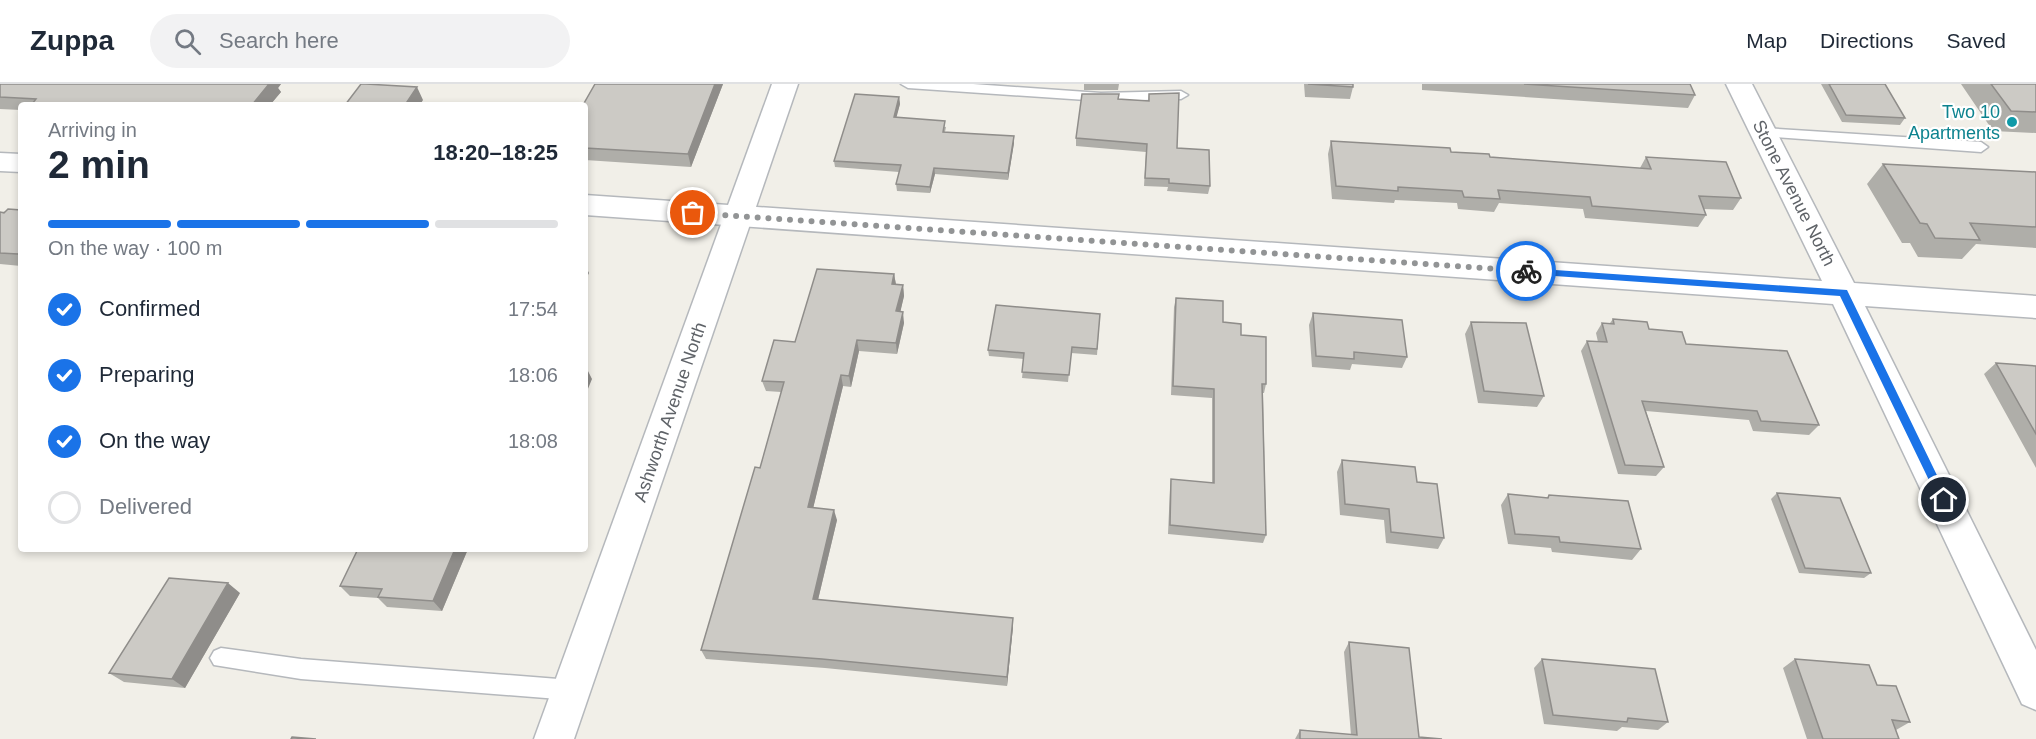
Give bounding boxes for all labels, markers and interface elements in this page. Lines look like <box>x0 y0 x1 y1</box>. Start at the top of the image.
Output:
search box <box>150 14 570 68</box>
text: Zuppa <box>30 25 114 56</box>
icon: search <box>171 25 204 58</box>
text: Search here <box>219 28 339 53</box>
text: Map <box>1746 29 1787 52</box>
text: Directions <box>1820 29 1913 52</box>
text: Saved <box>1946 29 2006 52</box>
place label: Two 10 Apartments <box>1908 102 2000 143</box>
marker: Two 10 Apartments <box>2005 115 2019 129</box>
street label: Stone Avenue North <box>1749 117 1839 269</box>
text: Arriving in <box>48 119 137 141</box>
text: 18:20–18:25 <box>433 140 558 165</box>
text: 2 min <box>48 143 150 186</box>
pin <box>667 187 718 238</box>
icon: bag <box>676 196 709 229</box>
text: On the way · 100 m <box>48 237 223 259</box>
courier <box>1496 241 1556 301</box>
icon: bike <box>1510 255 1543 288</box>
icon: check <box>48 293 81 326</box>
text: Confirmed <box>99 296 200 321</box>
text: 17:54 <box>508 298 558 320</box>
street label: Ashworth Avenue North <box>630 319 710 505</box>
icon: check <box>48 359 81 392</box>
text: Preparing <box>99 362 194 387</box>
text: 18:06 <box>508 364 558 386</box>
icon: check <box>48 425 81 458</box>
text: On the way <box>99 428 210 453</box>
text: 18:08 <box>508 430 558 452</box>
pin <box>1918 474 1969 525</box>
icon: home <box>1927 483 1960 516</box>
text: Delivered <box>99 494 192 519</box>

